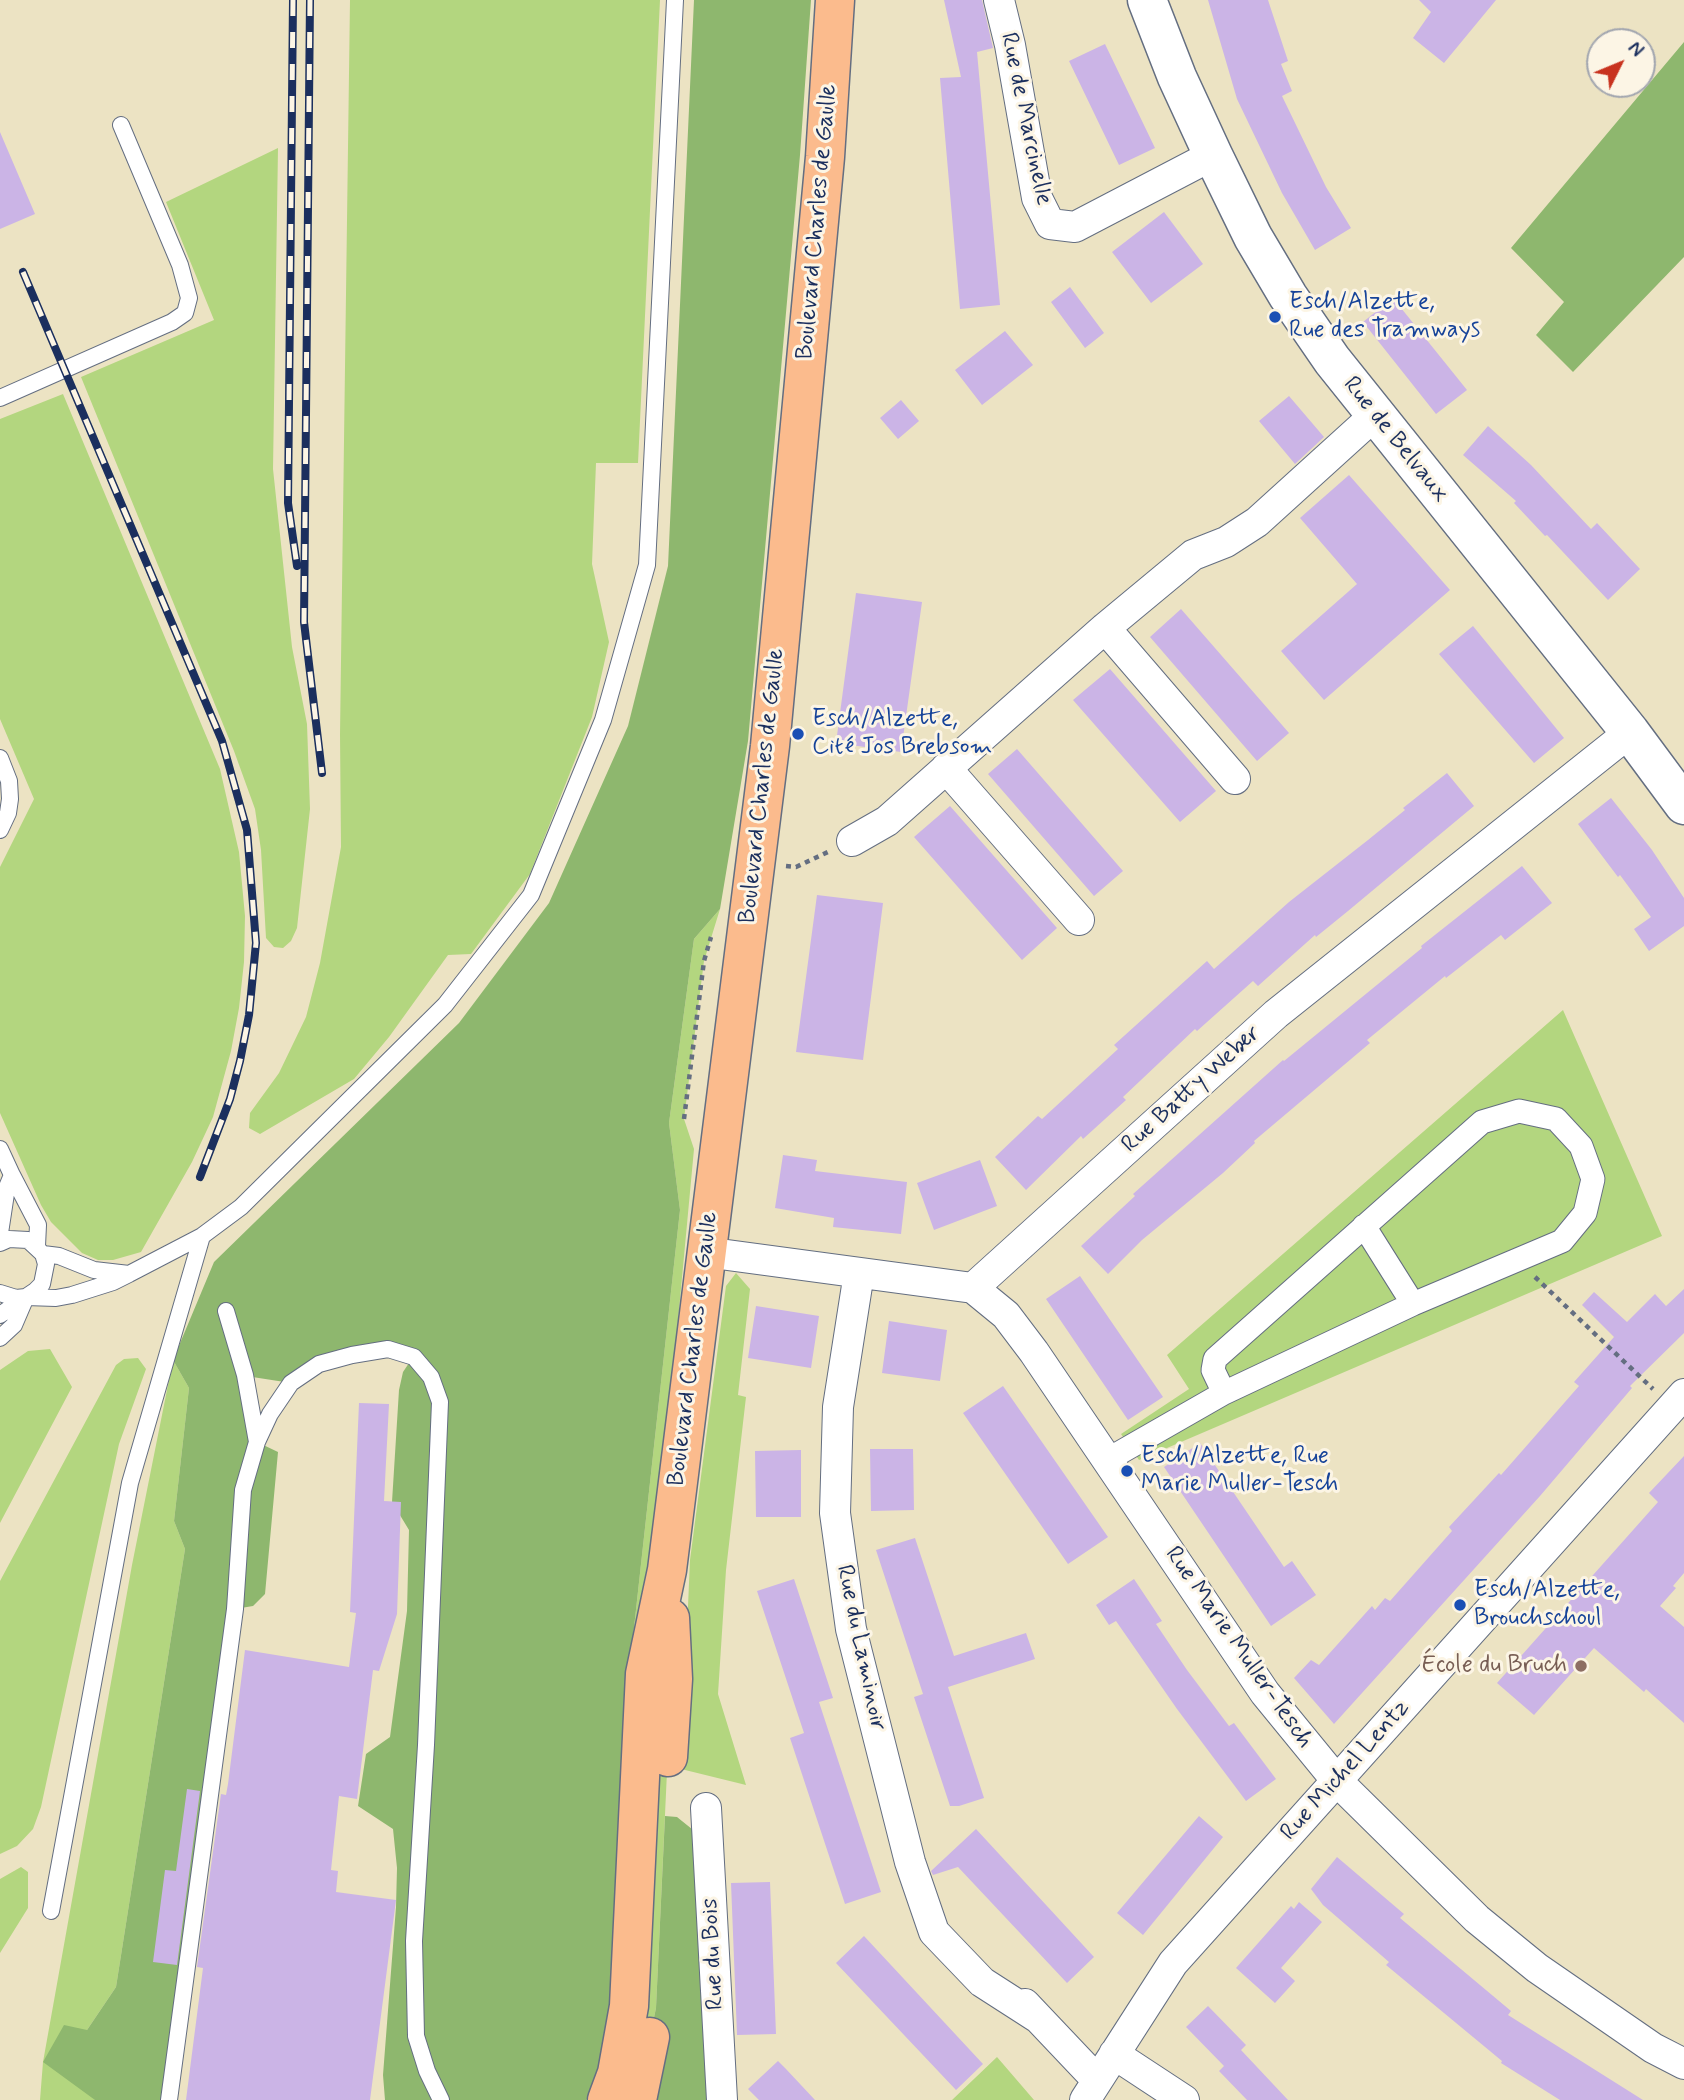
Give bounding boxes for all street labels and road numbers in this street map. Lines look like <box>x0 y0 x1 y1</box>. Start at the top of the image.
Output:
street label: Rue de Marcinelle <box>993 30 1057 208</box>
street label: Boulevard Charles de Gaulle <box>792 83 844 361</box>
street label: Rue de Belvaux <box>1336 371 1454 509</box>
street label: Boulevard Charles de Gaulle <box>734 647 792 925</box>
street label: Rue Batty Weber <box>1117 1020 1267 1160</box>
street label: Boulevard Charles de Gaulle <box>663 1210 725 1488</box>
street label: Rue Marie Muller-Tesch <box>1158 1542 1318 1754</box>
street label: Rue du Laminoir <box>828 1562 892 1734</box>
street label: Rue Michel Lentz <box>1275 1695 1417 1847</box>
street label: Rue du Bois <box>697 1897 731 2011</box>

